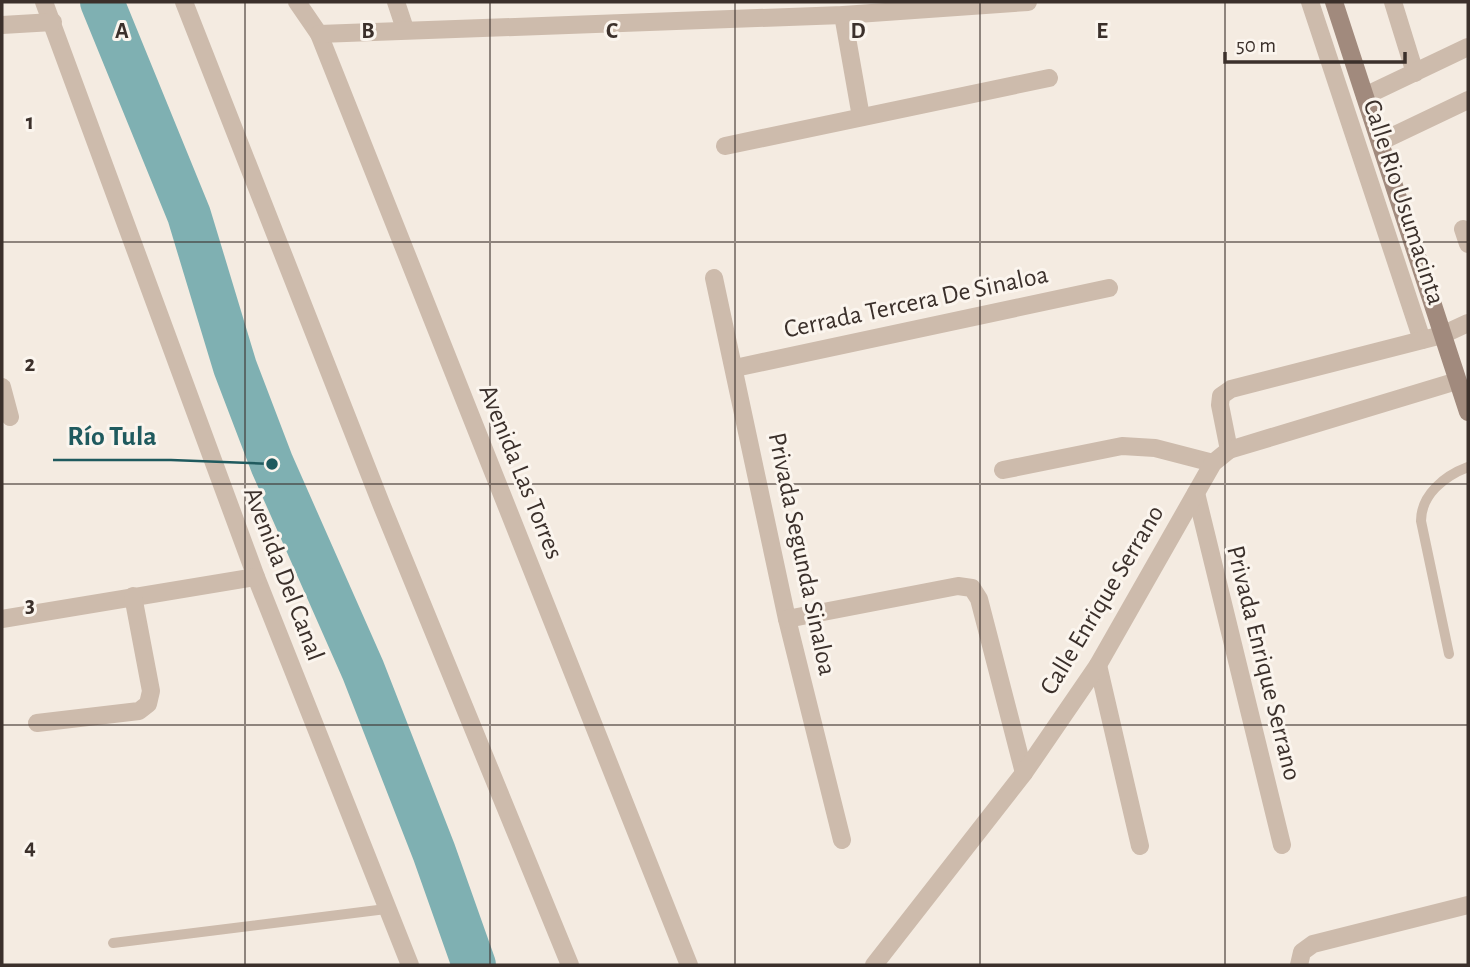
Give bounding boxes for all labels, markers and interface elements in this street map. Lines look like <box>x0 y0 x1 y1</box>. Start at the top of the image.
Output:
text: A <box>115 20 129 43</box>
text: B <box>361 20 375 43</box>
text: C <box>606 20 618 43</box>
text: D <box>850 20 866 43</box>
text: E <box>1096 20 1108 43</box>
scale bar <box>1225 21 1405 65</box>
text: 50 m <box>1236 35 1276 56</box>
street label: Calle Rio Usumacinta <box>1359 96 1449 308</box>
text: 1 <box>26 111 34 134</box>
street label: Cerrada Tercera De Sinaloa <box>782 261 1050 343</box>
text: 2 <box>25 353 36 376</box>
street label: Avenida Las Torres <box>474 381 568 563</box>
callout: Río Tula <box>53 411 171 460</box>
text: Río Tula <box>67 423 157 451</box>
street label: Privada Segunda Sinaloa <box>764 430 840 678</box>
street label: Avenida Del Canal <box>239 484 329 664</box>
street label: Calle Enrique Serrano <box>1035 501 1169 699</box>
street label: Privada Enrique Serrano <box>1222 543 1306 783</box>
text: 3 <box>25 594 35 617</box>
text: 4 <box>24 836 36 859</box>

